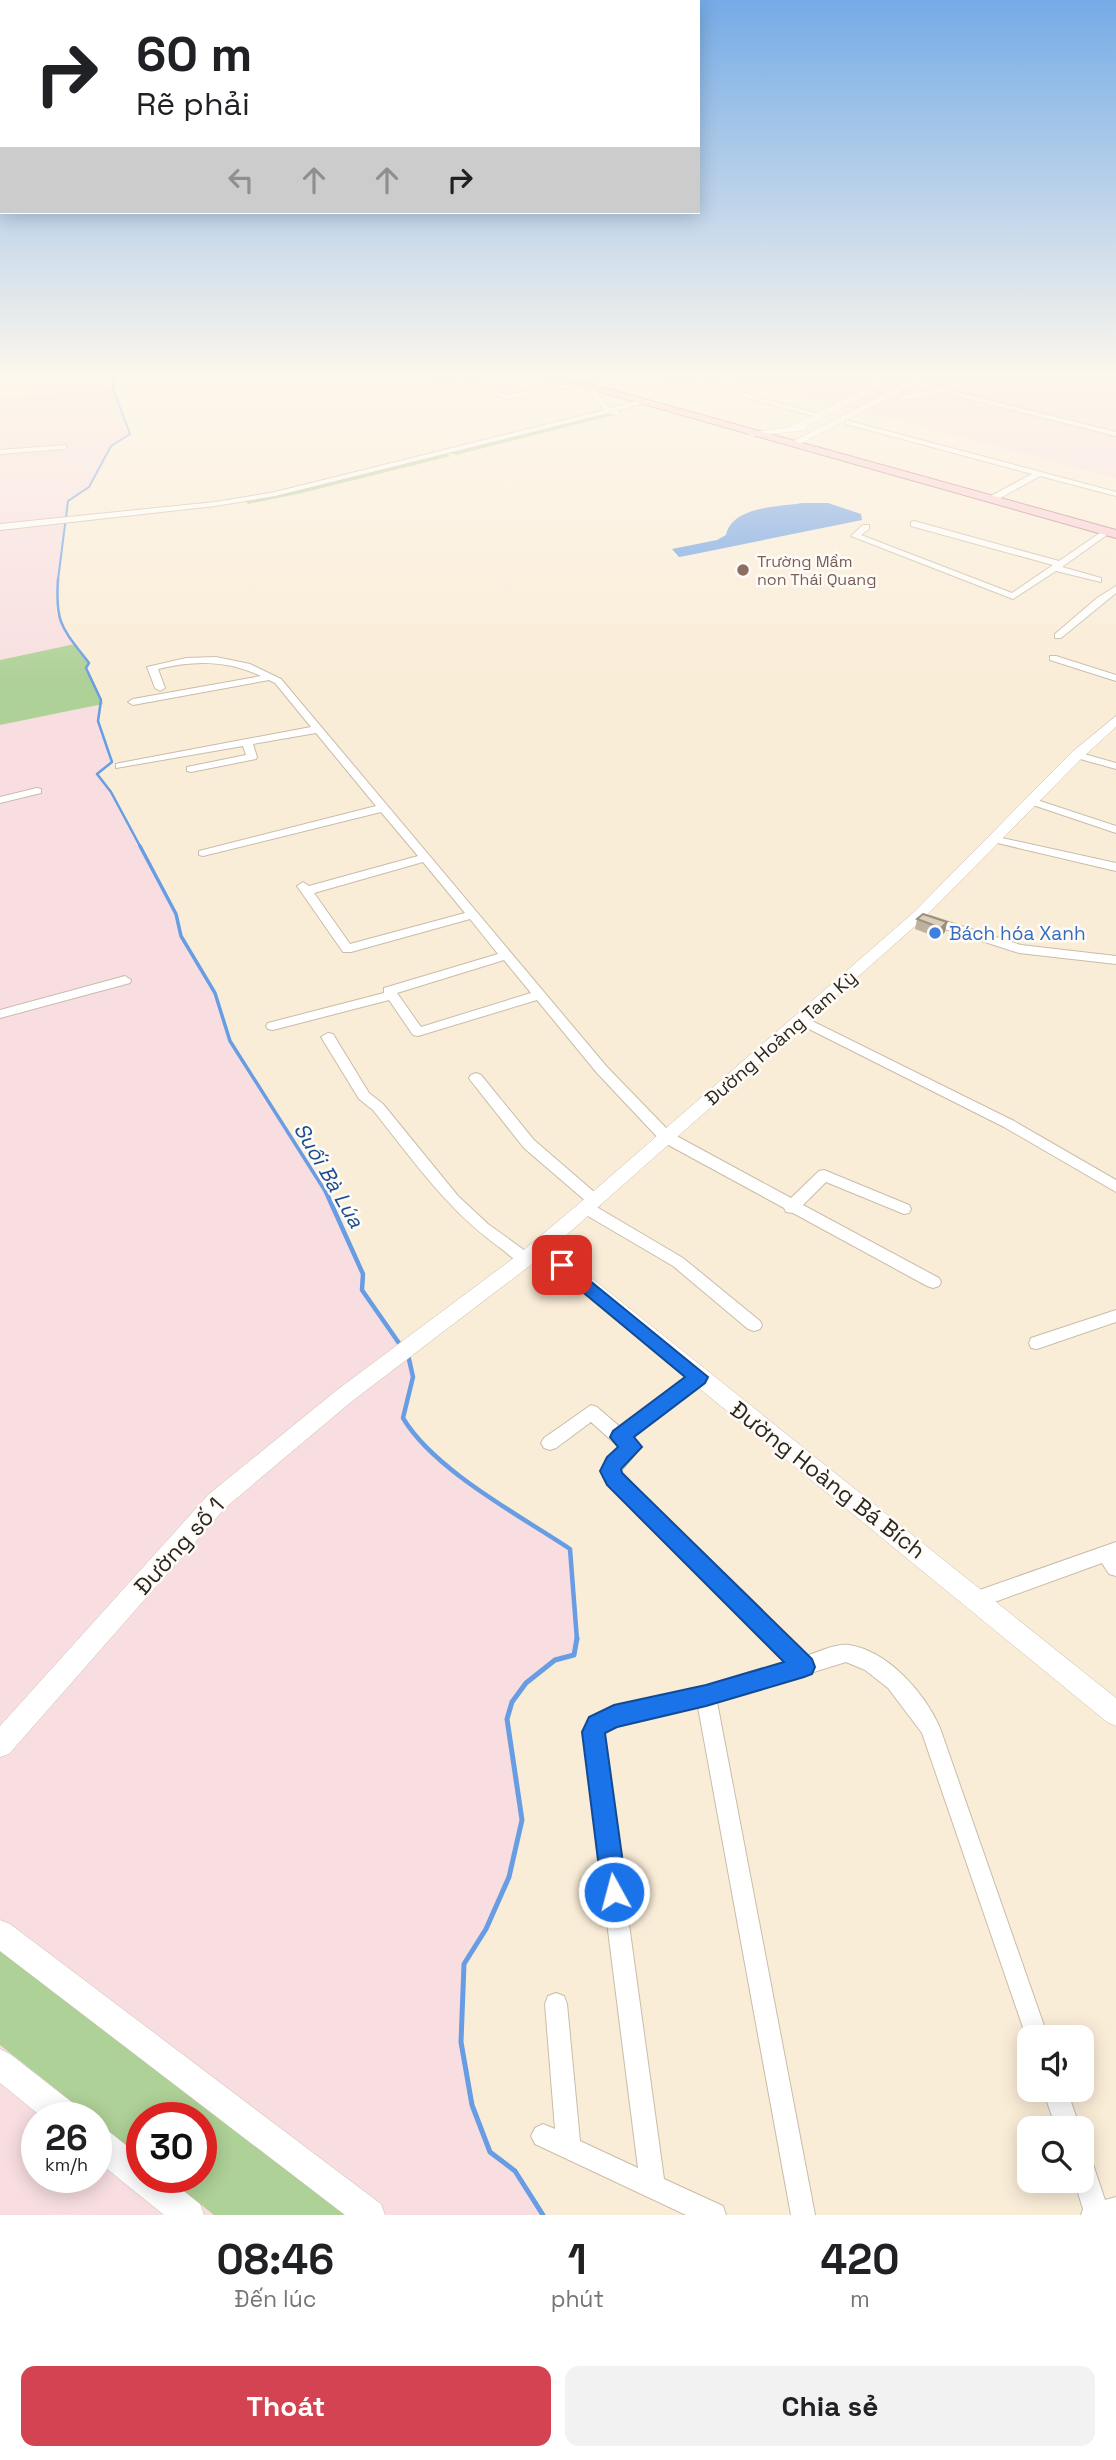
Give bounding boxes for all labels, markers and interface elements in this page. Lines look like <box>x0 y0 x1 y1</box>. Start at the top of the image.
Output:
text: 60 m <box>136 23 252 85</box>
icon: right <box>21 28 112 119</box>
text: Rẽ phải <box>136 84 250 124</box>
icon: left <box>222 161 260 199</box>
icon: ahead <box>295 161 333 199</box>
icon: ahead <box>368 161 406 199</box>
icon: right <box>441 161 479 199</box>
place label: Trường Mầm non Thái Quang <box>757 551 876 590</box>
marker: Trường Mầm non Thái Quang <box>735 562 751 578</box>
place label: Bách hóa Xanh <box>949 921 1086 946</box>
marker: Bách hóa Xanh <box>927 925 943 941</box>
street label: Đường Hoàng Tam Kỳ <box>700 965 862 1111</box>
water label: Suối Bà Lúa <box>288 1118 370 1233</box>
pin <box>532 1235 592 1295</box>
icon: arrive <box>543 1246 581 1284</box>
street label: Đường Hoàng Bá Bích <box>724 1394 932 1566</box>
street label: Đường số 1 <box>127 1491 231 1601</box>
position arrow <box>577 1855 651 1929</box>
map controls <box>1017 2025 1094 2193</box>
button: sound <box>1017 2025 1094 2102</box>
speed limit sign: 30 <box>126 2102 217 2193</box>
text: 26 <box>45 2116 88 2160</box>
button: search <box>1017 2116 1094 2193</box>
text: km/h <box>45 2153 88 2176</box>
text: 08:46 <box>217 2233 334 2286</box>
text: 1 <box>568 2233 587 2286</box>
text: 420 <box>821 2233 899 2286</box>
text: Đến lúc <box>234 2284 316 2314</box>
text: phút <box>551 2284 604 2314</box>
text: m <box>850 2284 870 2314</box>
button: Thoát <box>21 2366 551 2446</box>
button: Chia sẻ <box>565 2366 1095 2446</box>

